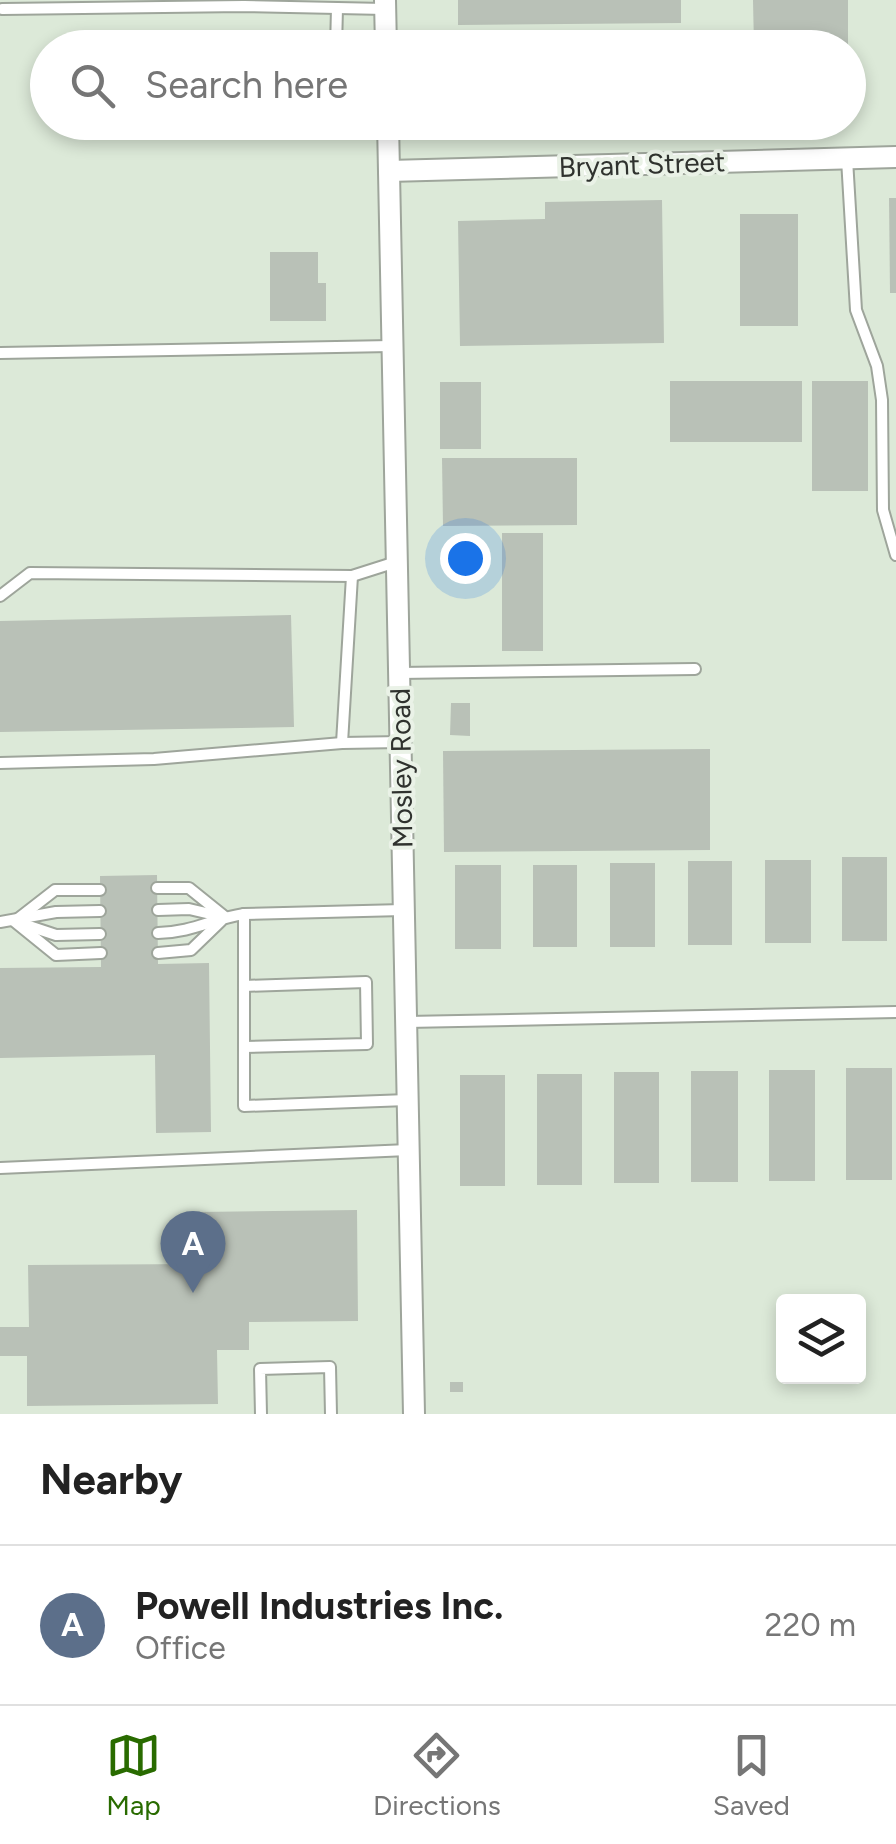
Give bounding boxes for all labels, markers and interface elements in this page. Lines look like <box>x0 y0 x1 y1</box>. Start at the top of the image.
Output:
search box <box>30 30 866 140</box>
icon: search <box>65 58 120 113</box>
text: Search here <box>145 62 348 108</box>
street label: Bryant Street <box>558 144 726 184</box>
your location <box>440 533 491 584</box>
street label: Mosley Road <box>383 688 419 848</box>
pin: A <box>160 1210 226 1293</box>
map controls <box>776 1294 866 1384</box>
button: layers <box>776 1294 866 1384</box>
text: Nearby <box>40 1454 182 1505</box>
text: Powell Industries Inc. <box>135 1583 503 1629</box>
text: A <box>61 1606 84 1644</box>
text: 220 m <box>765 1606 856 1644</box>
text: Office <box>135 1629 226 1667</box>
tab: Map <box>106 1728 161 1822</box>
tab: Directions <box>373 1728 501 1822</box>
tab: Saved <box>713 1728 790 1822</box>

